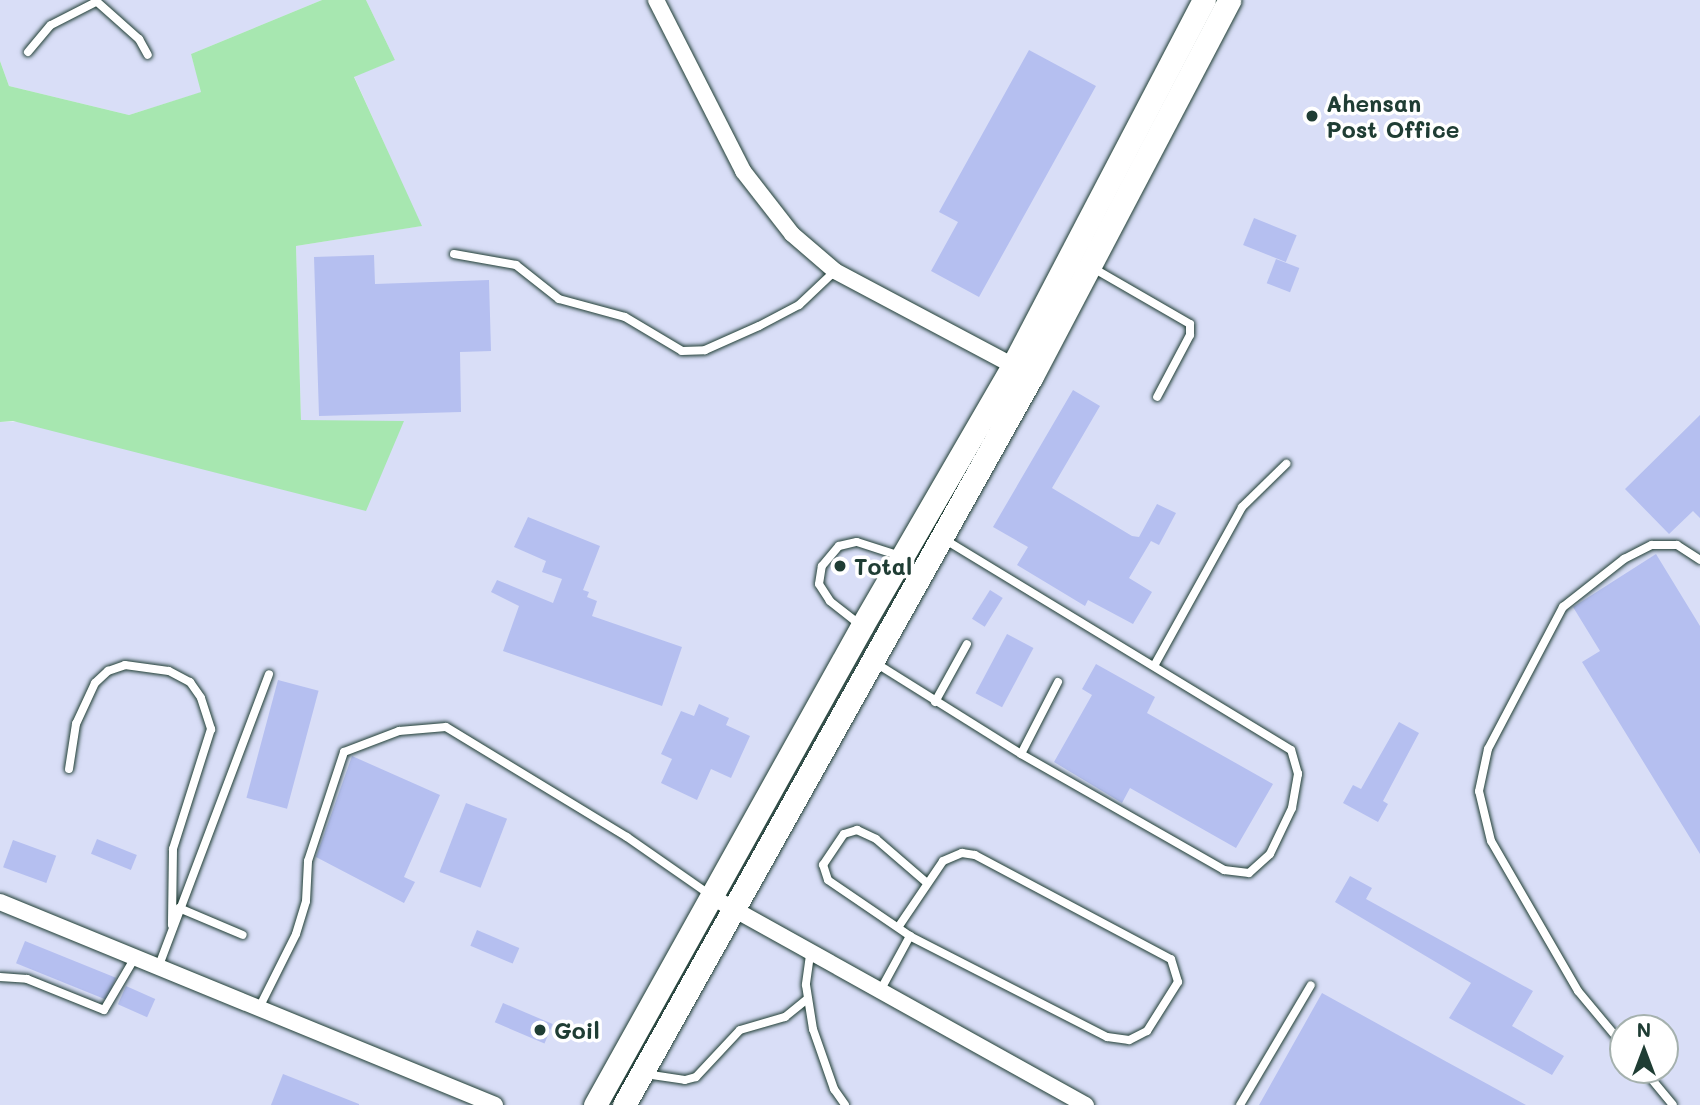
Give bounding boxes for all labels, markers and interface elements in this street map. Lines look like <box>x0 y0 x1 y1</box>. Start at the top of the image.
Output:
place label: Ahensan Post Office <box>1326 89 1459 143</box>
marker: Ahensan Post Office <box>1304 108 1320 124</box>
place label: Total <box>854 552 912 580</box>
marker: Total <box>832 558 848 574</box>
north arrow <box>1609 1014 1679 1084</box>
place label: Goil <box>554 1016 600 1044</box>
text: N <box>1637 1017 1651 1042</box>
marker: Goil <box>532 1022 548 1038</box>

